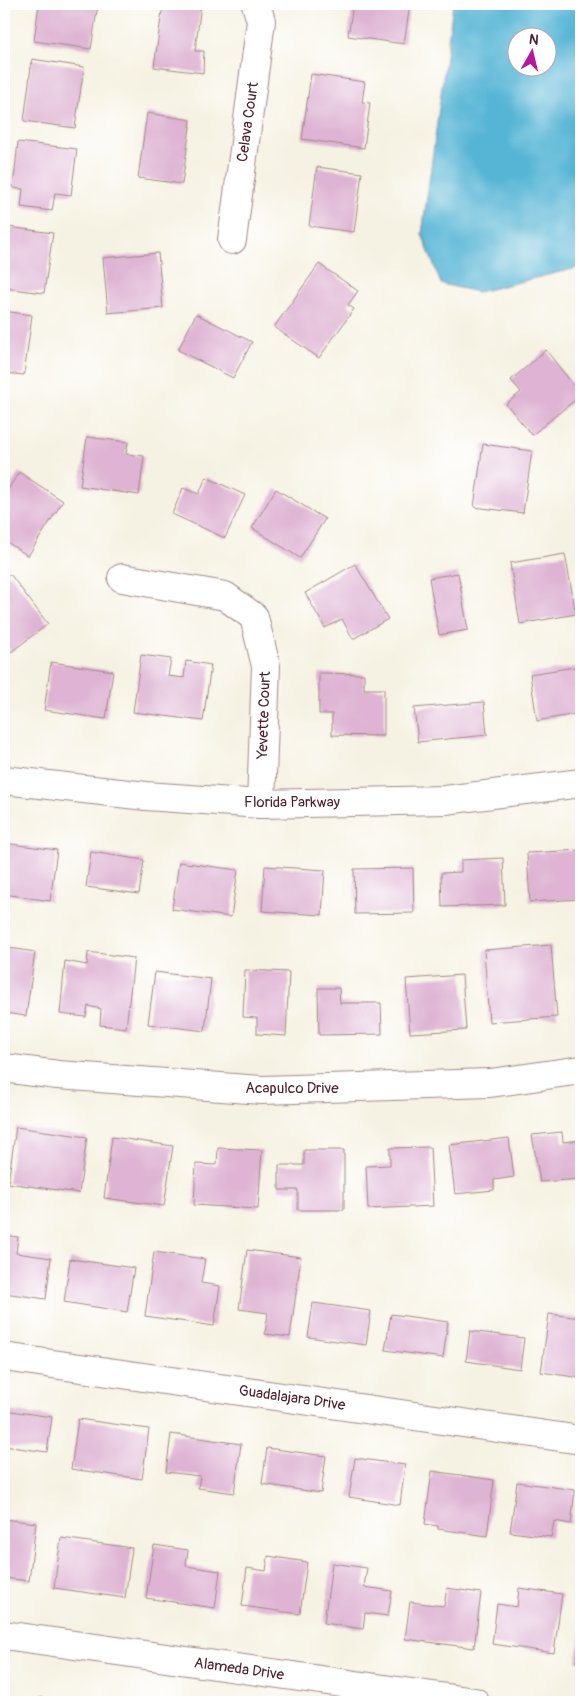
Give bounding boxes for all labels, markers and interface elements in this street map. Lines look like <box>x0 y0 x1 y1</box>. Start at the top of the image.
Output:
north arrow <box>508 28 558 78</box>
text: N <box>528 31 540 49</box>
street label: Celava Court <box>233 80 263 163</box>
street label: Yevette Court <box>253 670 275 760</box>
street label: Florida Parkway <box>244 793 341 812</box>
street label: Acapulco Drive <box>245 1079 339 1098</box>
street label: Guadalajara Drive <box>238 1381 347 1415</box>
street label: Alameda Drive <box>193 1653 286 1685</box>

